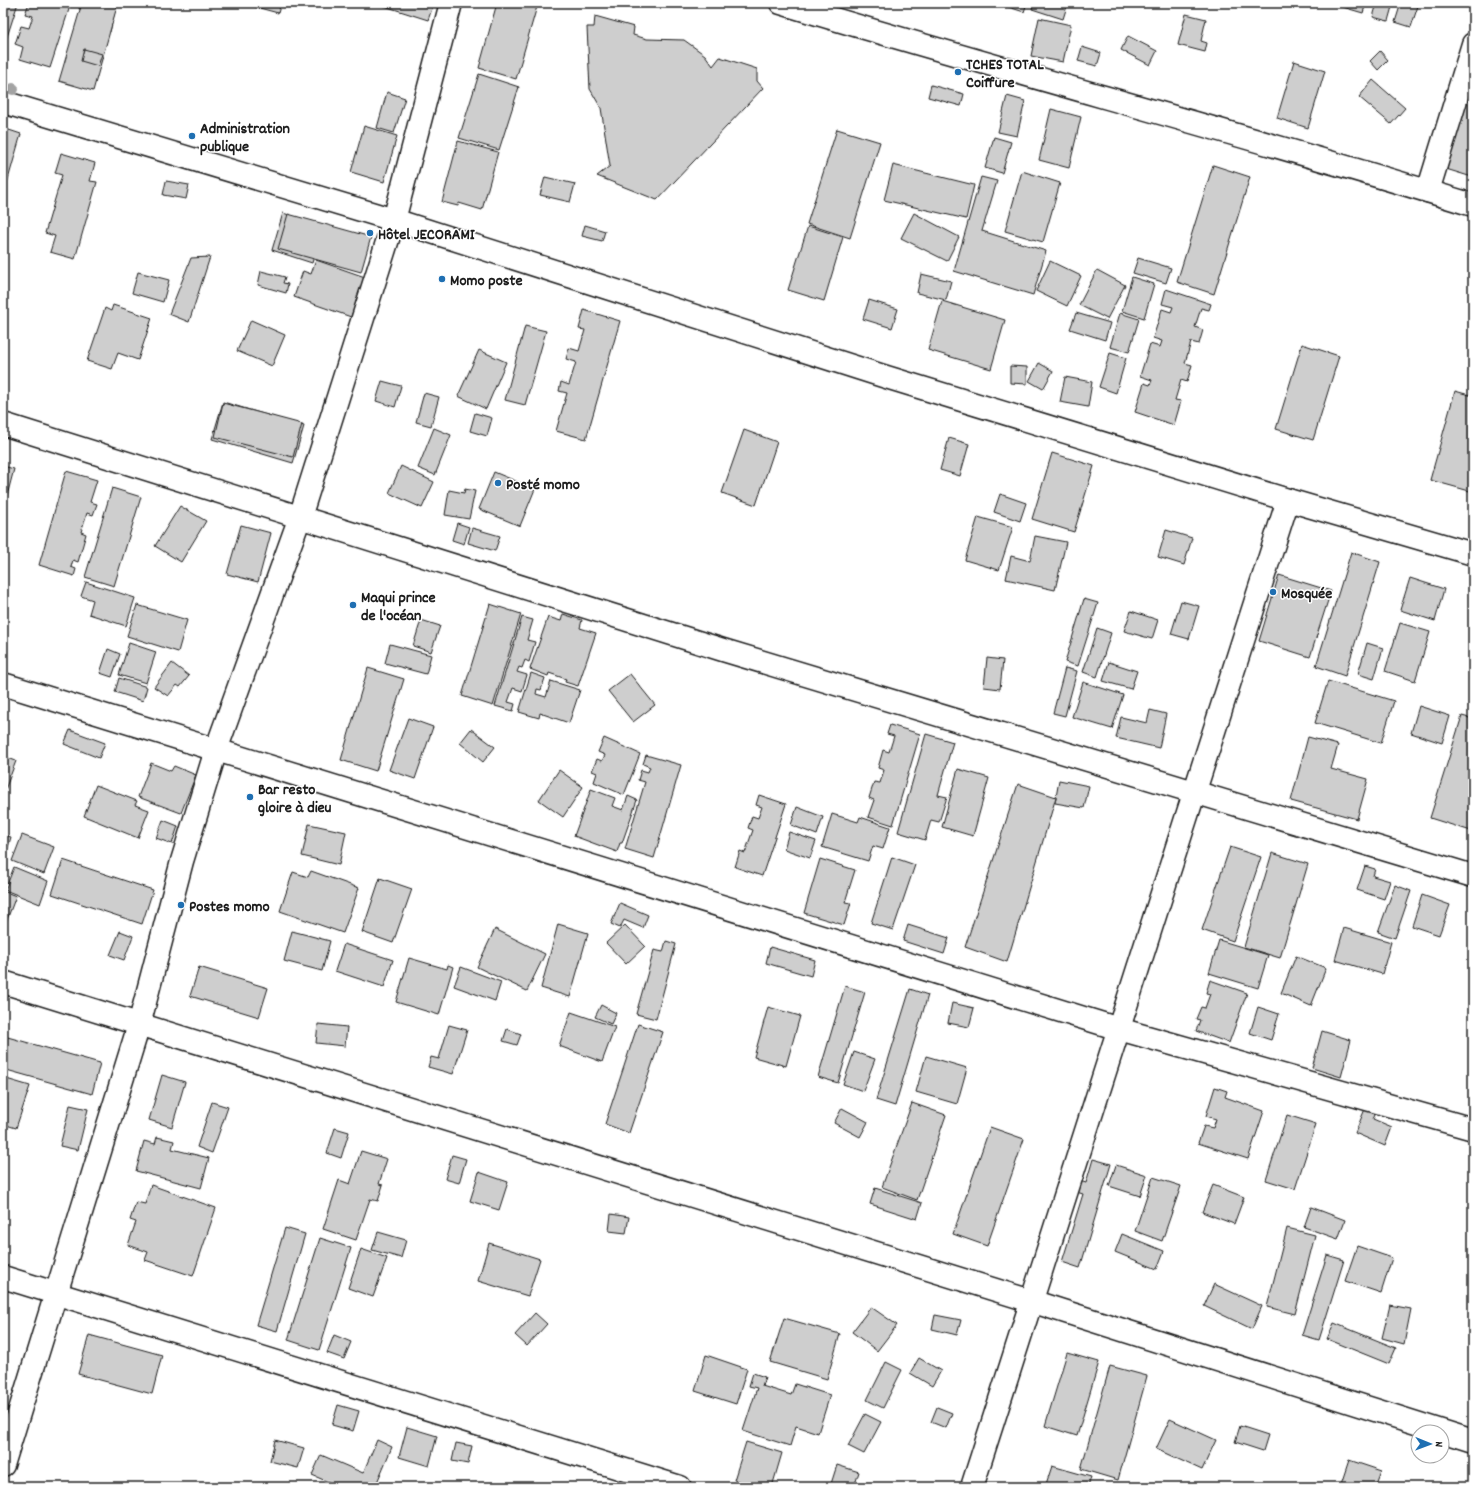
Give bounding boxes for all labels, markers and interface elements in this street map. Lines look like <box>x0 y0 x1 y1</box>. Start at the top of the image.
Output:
place label: TCHES TOTAL Coiffure <box>966 54 1044 95</box>
marker: TCHES TOTAL Coiffure <box>953 67 963 77</box>
place label: Administration publique <box>200 118 290 159</box>
marker: Administration publique <box>187 131 197 141</box>
place label: Hôtel JECORAMI <box>378 224 476 247</box>
marker: Hôtel JECORAMI <box>365 228 375 238</box>
place label: Momo poste <box>450 270 522 293</box>
marker: Momo poste <box>437 274 447 284</box>
place label: Posté momo <box>506 474 580 497</box>
marker: Posté momo <box>493 478 503 488</box>
place label: Mosquée <box>1281 583 1332 606</box>
place label: Maqui prince de l'océan <box>361 587 436 628</box>
marker: Mosquée <box>1268 587 1278 597</box>
marker: Maqui prince de l'océan <box>348 600 358 610</box>
place label: Bar resto gloire à dieu <box>258 779 332 820</box>
marker: Bar resto gloire à dieu <box>245 792 255 802</box>
place label: Postes momo <box>189 896 270 919</box>
marker: Postes momo <box>176 900 186 910</box>
north arrow <box>1410 1424 1450 1464</box>
text: N <box>1430 1441 1446 1448</box>

